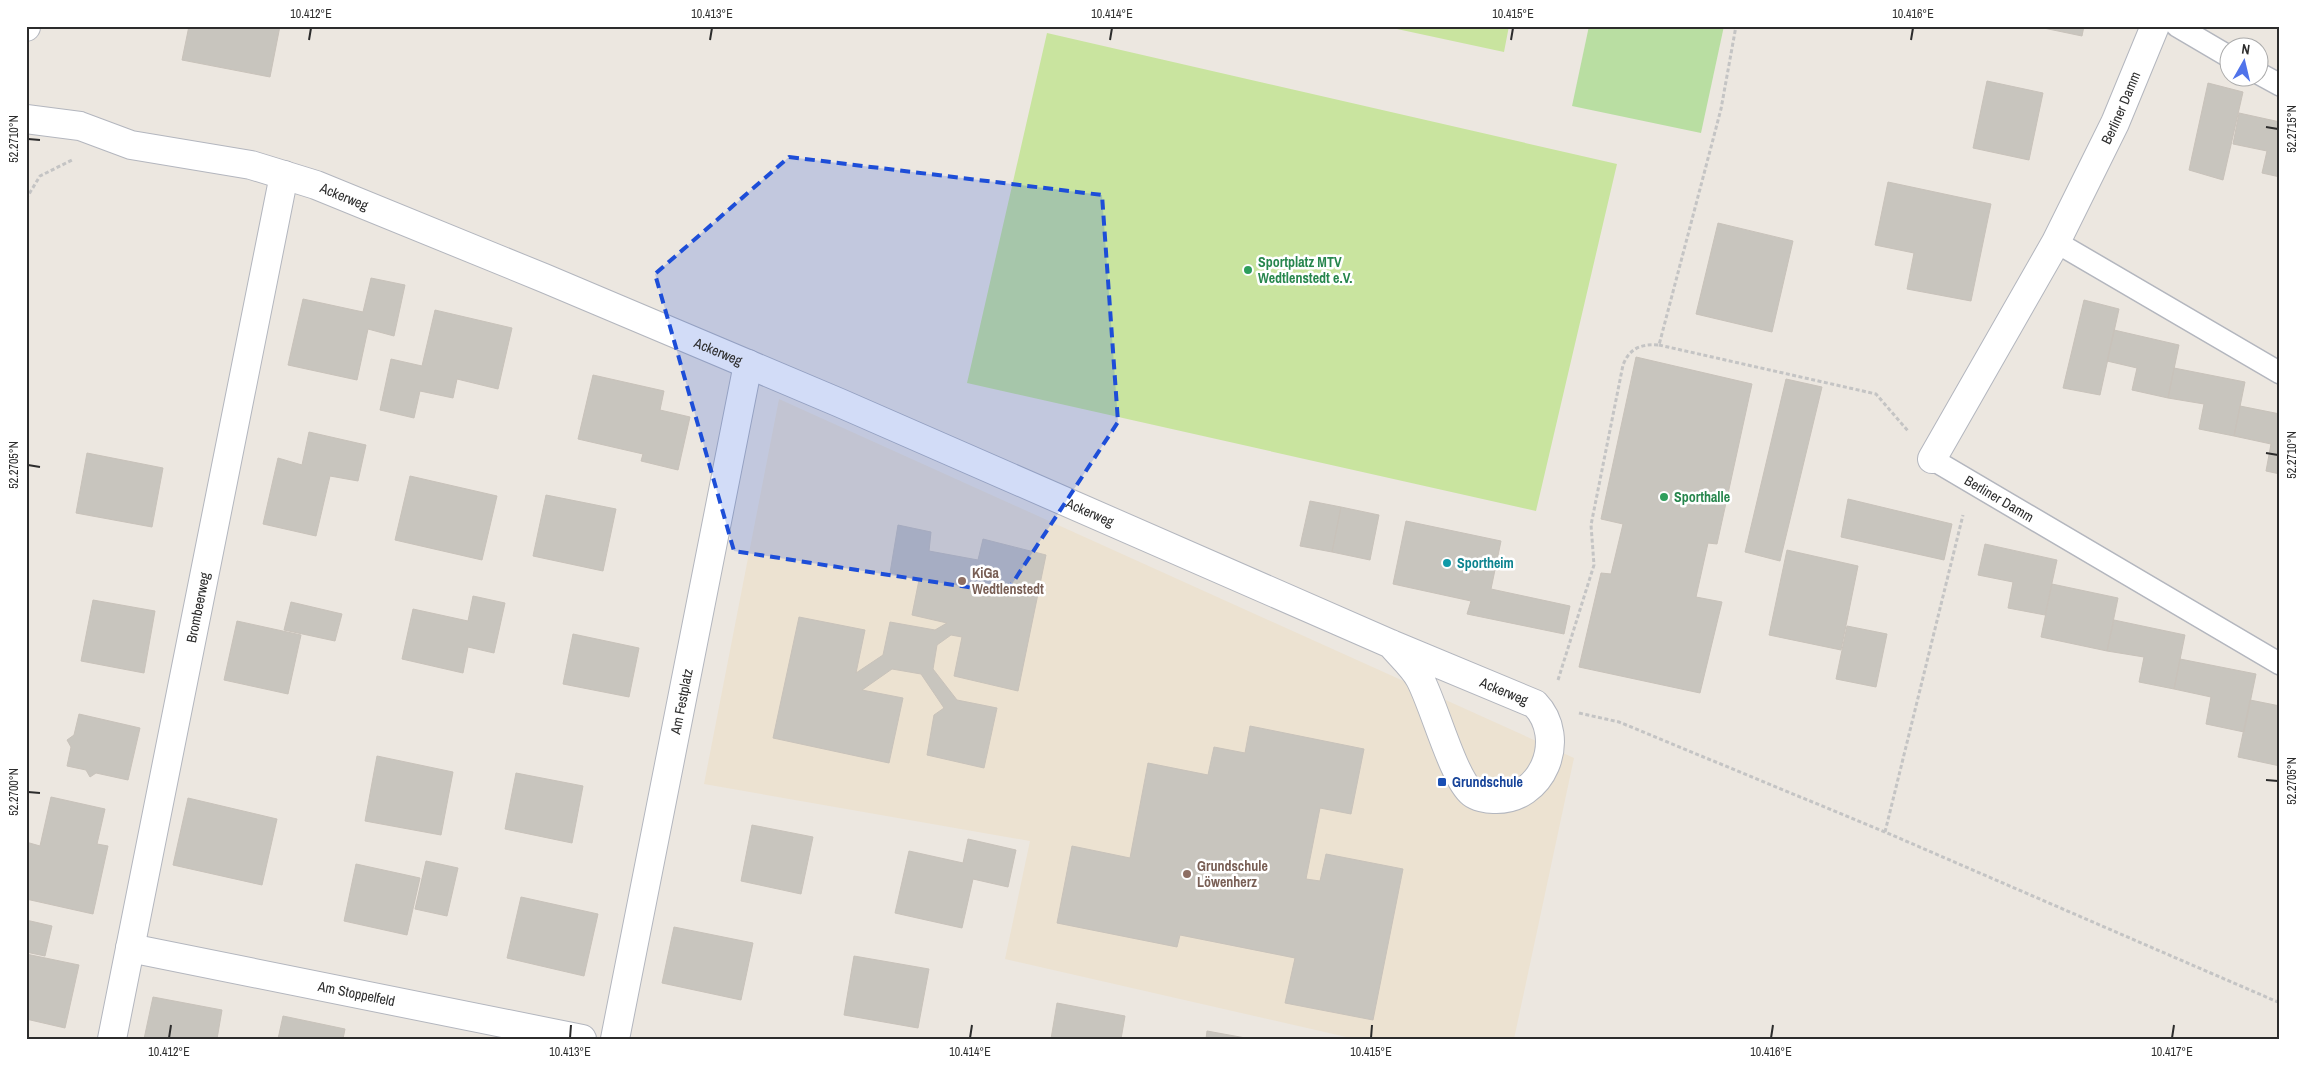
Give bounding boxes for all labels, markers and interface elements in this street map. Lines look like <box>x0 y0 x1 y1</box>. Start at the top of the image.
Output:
text: 10.412°E <box>290 6 332 22</box>
text: 10.413°E <box>691 6 733 22</box>
text: 10.414°E <box>1091 6 1133 22</box>
text: 10.415°E <box>1492 6 1534 22</box>
text: 10.416°E <box>1892 6 1934 22</box>
north arrow <box>2218 38 2268 88</box>
text: N <box>2240 40 2251 59</box>
street label: Berliner Damm <box>2097 69 2144 147</box>
text: 52.2715°N <box>2284 105 2300 153</box>
text: 52.2710°N <box>6 115 22 163</box>
street label: Ackerweg <box>317 178 372 215</box>
place label: Sportplatz MTV Wedtlenstedt e.V. <box>1258 253 1352 287</box>
marker: Sportplatz MTV Wedtlenstedt e.V. <box>1242 264 1254 276</box>
street label: Ackerweg <box>691 333 746 370</box>
text: 52.2710°N <box>2284 431 2300 479</box>
text: 52.2705°N <box>6 441 22 489</box>
street label: Berliner Damm <box>1961 471 2037 526</box>
place label: Sporthalle <box>1674 488 1730 506</box>
marker: Sporthalle <box>1658 491 1670 503</box>
street label: Ackerweg <box>1062 494 1117 531</box>
place label: Sportheim <box>1457 554 1514 572</box>
marker: Sportheim <box>1441 557 1453 569</box>
place label: KiGa Wedtlenstedt <box>972 564 1044 598</box>
street label: Brombeerweg <box>182 570 214 644</box>
marker: KiGa Wedtlenstedt <box>956 575 968 587</box>
street label: Am Festplatz <box>666 667 697 737</box>
street label: Ackerweg <box>1476 673 1531 709</box>
text: 52.2705°N <box>2284 757 2300 805</box>
text: 52.2700°N <box>6 768 22 816</box>
place label: Grundschule <box>1452 773 1523 791</box>
marker: Grundschule <box>1436 776 1448 788</box>
place label: Grundschule Löwenherz <box>1197 857 1268 891</box>
marker: Grundschule Löwenherz <box>1181 868 1193 880</box>
street label: Am Stoppelfeld <box>315 977 396 1010</box>
text: 10.412°E <box>148 1044 190 1060</box>
text: 10.413°E <box>549 1044 591 1060</box>
text: 10.414°E <box>949 1044 991 1060</box>
text: 10.415°E <box>1350 1044 1392 1060</box>
text: 10.416°E <box>1750 1044 1792 1060</box>
text: 10.417°E <box>2151 1044 2193 1060</box>

